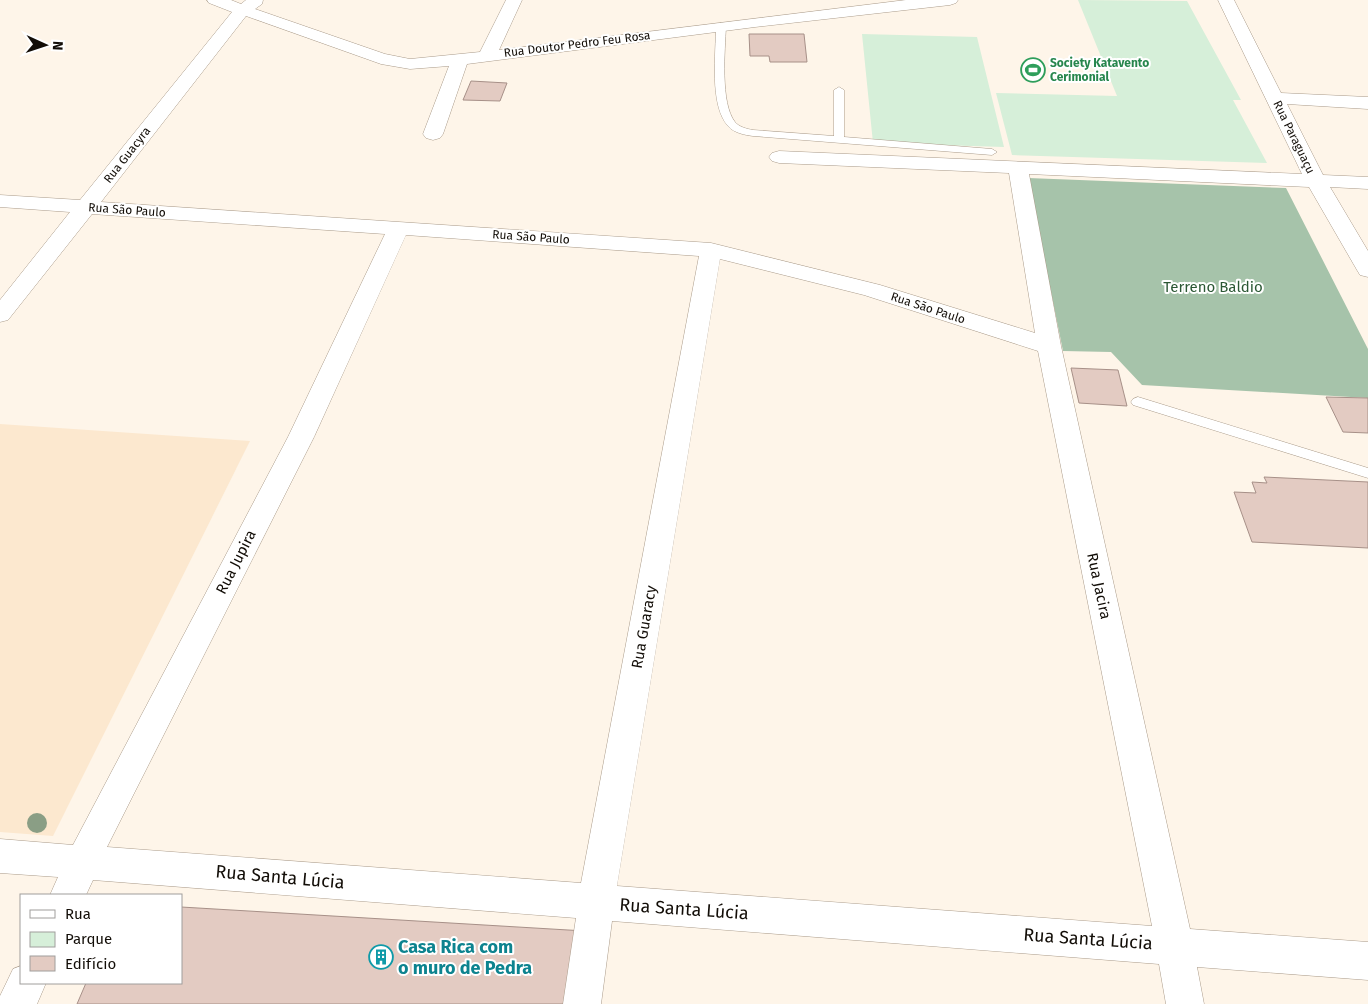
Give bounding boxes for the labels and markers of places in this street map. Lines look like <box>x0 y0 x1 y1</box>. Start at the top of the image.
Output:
place label: Society Katavento Cerimonial <box>1050 56 1149 84</box>
sports icon: Society Katavento Cerimonial <box>1020 57 1046 83</box>
place label: Casa Rica com o muro de Pedra <box>398 936 532 979</box>
building icon: Casa Rica com o muro de Pedra <box>368 944 394 970</box>

